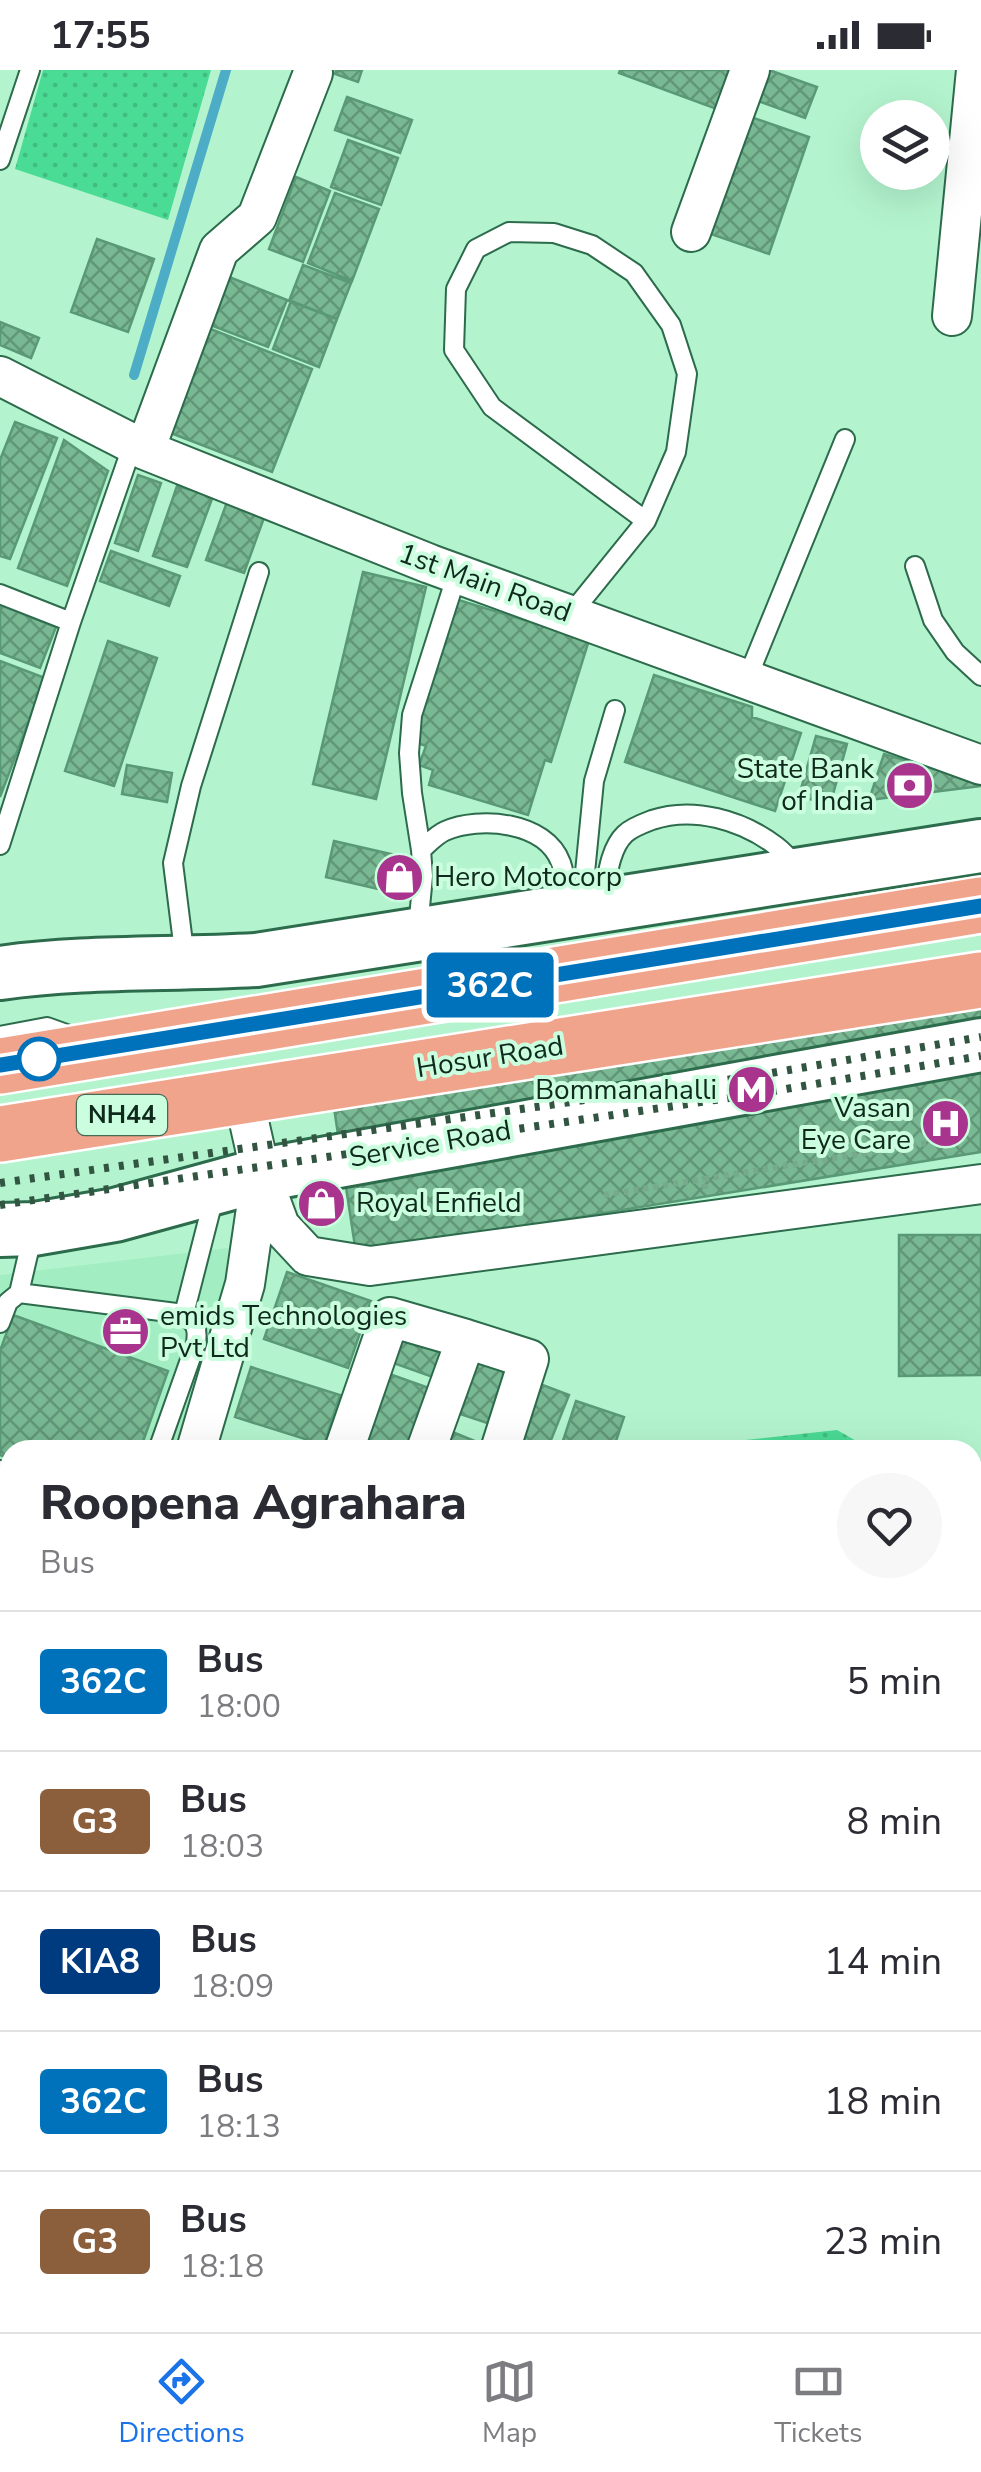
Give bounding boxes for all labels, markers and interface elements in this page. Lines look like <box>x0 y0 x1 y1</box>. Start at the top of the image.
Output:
text: 17:55 <box>50 10 151 61</box>
map controls <box>860 100 950 190</box>
button: layers <box>860 100 950 190</box>
street label: 1st Main Road <box>394 534 576 632</box>
place label: State Bank of India <box>737 750 875 820</box>
bank icon: State Bank of India <box>883 759 935 811</box>
shop icon: Hero Motocorp <box>373 851 425 903</box>
place label: Hero Motocorp <box>434 858 622 896</box>
line badge: 362C <box>420 952 560 1018</box>
text: 362C <box>447 962 533 1009</box>
street label: Hosur Road <box>414 1027 566 1087</box>
unlabelled marker <box>18 1038 60 1080</box>
metro station icon: Bommanahalli <box>726 1064 778 1116</box>
place label: Bommanahalli <box>535 1071 717 1109</box>
place label: Vasan Eye Care <box>801 1089 911 1159</box>
road number: NH44 <box>77 1095 167 1135</box>
hospital icon: Vasan Eye Care <box>920 1098 972 1150</box>
street label: Service Road <box>346 1111 514 1177</box>
shop icon: Royal Enfield <box>295 1177 347 1229</box>
place label: Royal Enfield <box>356 1184 521 1222</box>
place label: emids Technologies Pvt Ltd <box>160 1297 407 1367</box>
office icon: emids Technologies Pvt Ltd <box>99 1306 151 1358</box>
text: Roopena Agrahara <box>40 1470 467 1536</box>
button: heart <box>837 1473 942 1578</box>
text: Bus <box>40 1541 95 1584</box>
text: Bus <box>197 1634 263 1685</box>
text: 5 min <box>847 1656 942 1707</box>
text: 362C <box>60 1658 147 1705</box>
text: 18:00 <box>197 1685 281 1728</box>
text: Bus <box>180 1774 247 1825</box>
text: 8 min <box>847 1796 942 1847</box>
text: G3 <box>72 1798 118 1845</box>
text: 18:03 <box>180 1825 264 1868</box>
text: Bus <box>190 1914 257 1965</box>
text: 14 min <box>824 1936 942 1987</box>
text: KIA8 <box>60 1938 140 1985</box>
text: 18:09 <box>190 1965 274 2008</box>
text: Bus <box>197 2054 263 2105</box>
text: 18 min <box>824 2076 942 2127</box>
text: 362C <box>60 2078 147 2125</box>
text: 18:13 <box>197 2105 281 2148</box>
text: Bus <box>180 2194 247 2245</box>
text: 23 min <box>824 2216 942 2267</box>
text: G3 <box>72 2218 118 2265</box>
text: 18:18 <box>180 2245 264 2288</box>
tab: Directions <box>119 2354 245 2452</box>
tab: Map <box>482 2354 537 2452</box>
tab: Tickets <box>774 2354 862 2452</box>

